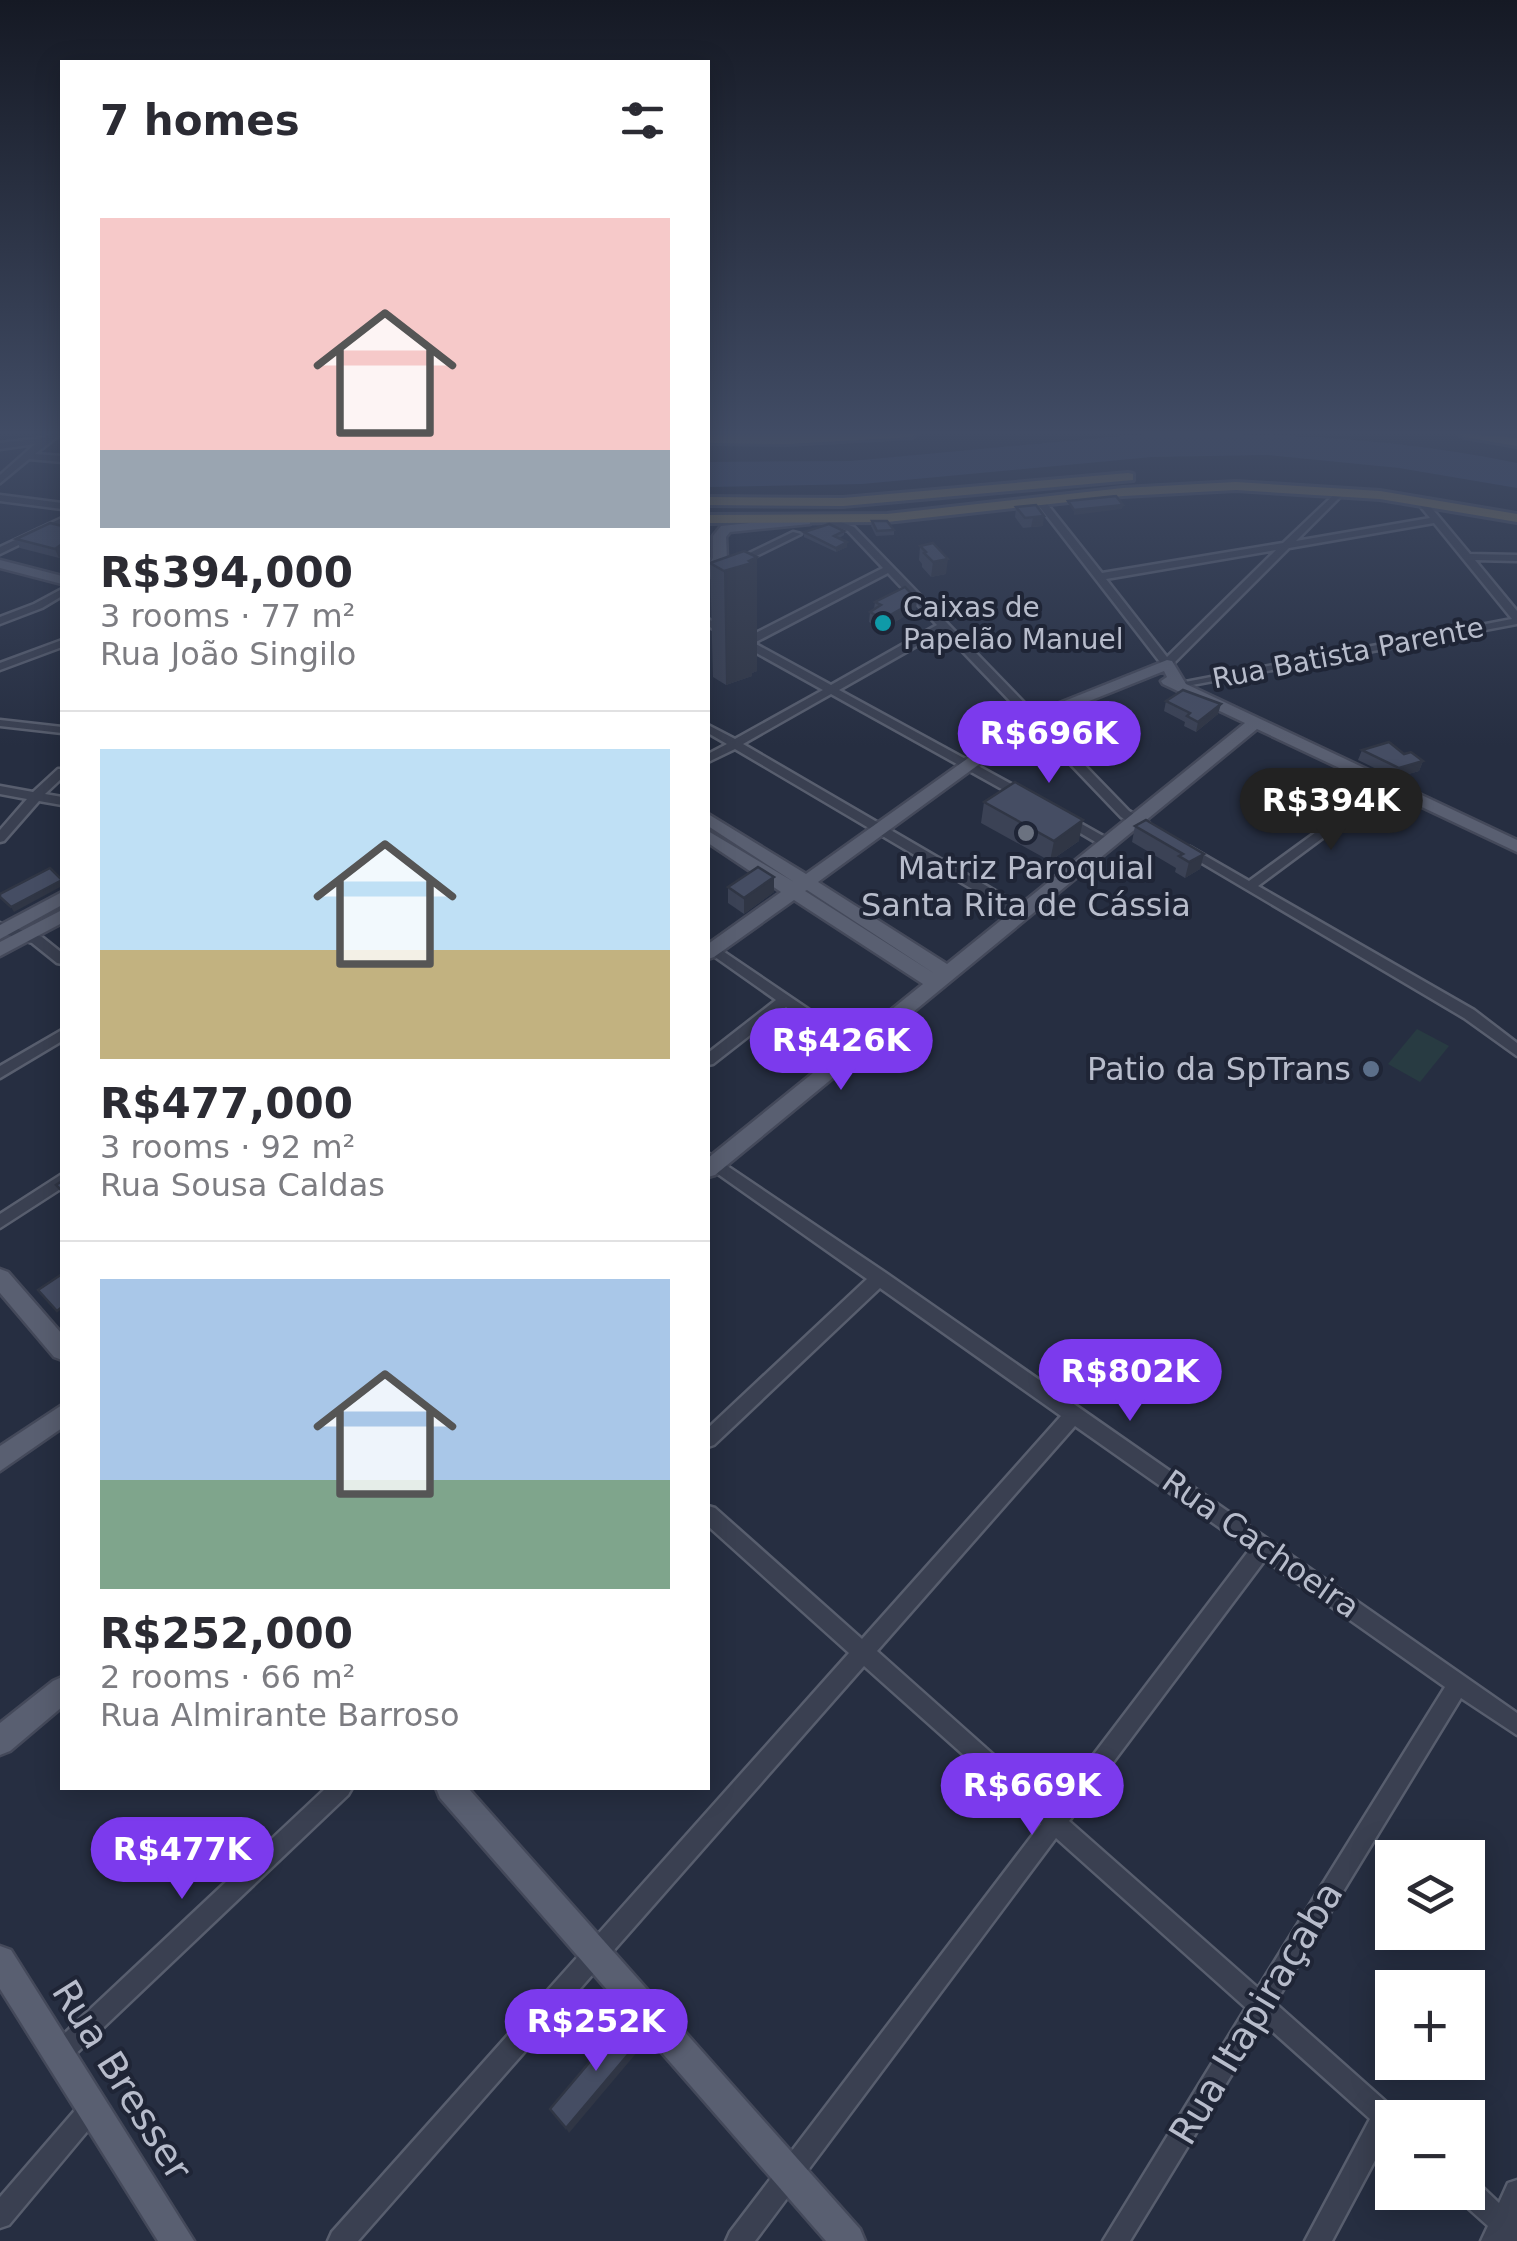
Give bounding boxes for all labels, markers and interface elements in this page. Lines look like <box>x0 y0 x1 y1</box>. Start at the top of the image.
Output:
icon: filters <box>615 93 670 148</box>
text: 7 homes <box>100 96 300 145</box>
icon: home <box>295 283 475 463</box>
text: R$394,000 <box>100 548 353 597</box>
place label: Caixas de Papelão Manuel <box>903 591 1124 656</box>
text: 3 rooms · 77 m² <box>100 597 355 635</box>
street label: Rua Batista Parente <box>1210 611 1486 695</box>
marker: Caixas de Papelão Manuel <box>872 612 894 634</box>
text: Rua João Singilo <box>100 635 356 673</box>
pin: R$696K <box>968 701 1130 786</box>
text: R$696K <box>980 714 1118 752</box>
pin: R$394K <box>1250 768 1412 853</box>
text: R$394K <box>1262 781 1400 819</box>
icon: home <box>295 814 475 994</box>
marker: Matriz Paroquial Santa Rita de Cássia <box>1015 822 1037 844</box>
place label: Matriz Paroquial Santa Rita de Cássia <box>861 849 1191 924</box>
pin: R$426K <box>760 1008 922 1093</box>
text: R$426K <box>772 1021 910 1059</box>
place label: Patio da SpTrans <box>1087 1050 1351 1088</box>
marker: Patio da SpTrans <box>1360 1058 1382 1080</box>
text: R$477,000 <box>100 1079 353 1128</box>
text: 3 rooms · 92 m² <box>100 1128 355 1166</box>
text: Rua Sousa Caldas <box>100 1166 385 1204</box>
pin: R$802K <box>1049 1339 1211 1424</box>
icon: home <box>295 1344 475 1524</box>
text: R$802K <box>1061 1352 1199 1390</box>
street label: Rua Cachoeira <box>1155 1462 1367 1626</box>
text: R$252,000 <box>100 1609 353 1658</box>
text: 2 rooms · 66 m² <box>100 1658 355 1696</box>
text: Rua Almirante Barroso <box>100 1696 460 1734</box>
pin: R$669K <box>951 1753 1113 1838</box>
text: R$669K <box>963 1766 1101 1804</box>
pin: R$477K <box>101 1817 263 1902</box>
text: R$477K <box>113 1830 251 1868</box>
map controls <box>1375 1840 1485 2210</box>
button: layers <box>1375 1840 1485 1950</box>
street label: Rua Itapiraçaba <box>1160 1874 1352 2152</box>
button: + <box>1375 1970 1485 2080</box>
street label: Rua Bresser <box>43 1972 201 2188</box>
pin: R$252K <box>515 1989 677 2074</box>
text: R$252K <box>527 2002 665 2040</box>
button: − <box>1375 2100 1485 2210</box>

